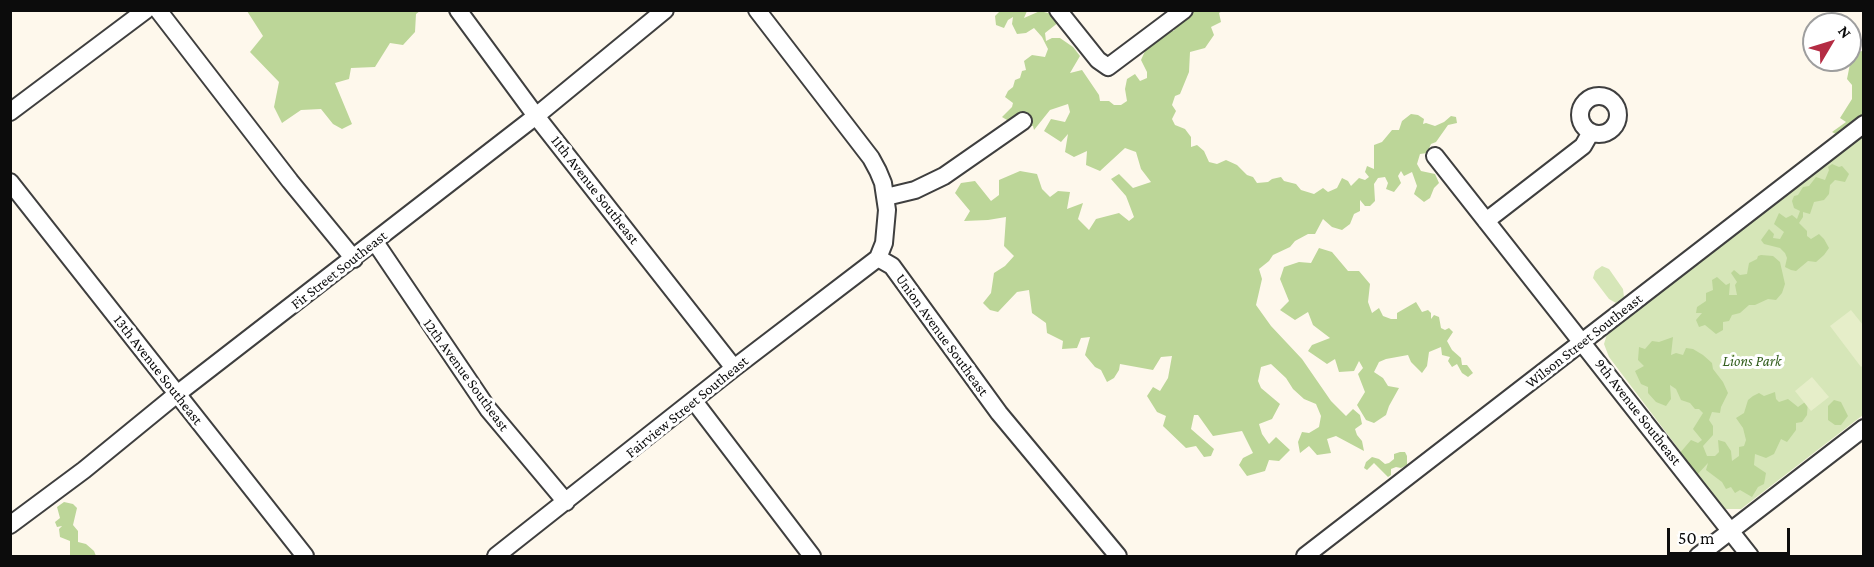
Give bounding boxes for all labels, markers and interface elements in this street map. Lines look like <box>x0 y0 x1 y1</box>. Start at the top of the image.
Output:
north arrow <box>1802 12 1862 72</box>
text: N <box>1835 22 1855 41</box>
street label: 11th Avenue Southeast <box>547 132 643 248</box>
street label: Fir Street Southeast <box>287 227 391 313</box>
street label: Union Avenue Southeast <box>892 270 992 400</box>
street label: Wilson Street Southeast <box>1522 290 1646 392</box>
street label: 13th Avenue Southeast <box>109 311 207 429</box>
street label: 12th Avenue Southeast <box>419 315 513 435</box>
street label: Fairview Street Southeast <box>622 352 752 462</box>
park label: Lions Park <box>1723 352 1781 370</box>
street label: 9th Avenue Southeast <box>1591 355 1685 469</box>
scale bar <box>1670 516 1793 554</box>
text: 50 m <box>1678 528 1715 548</box>

